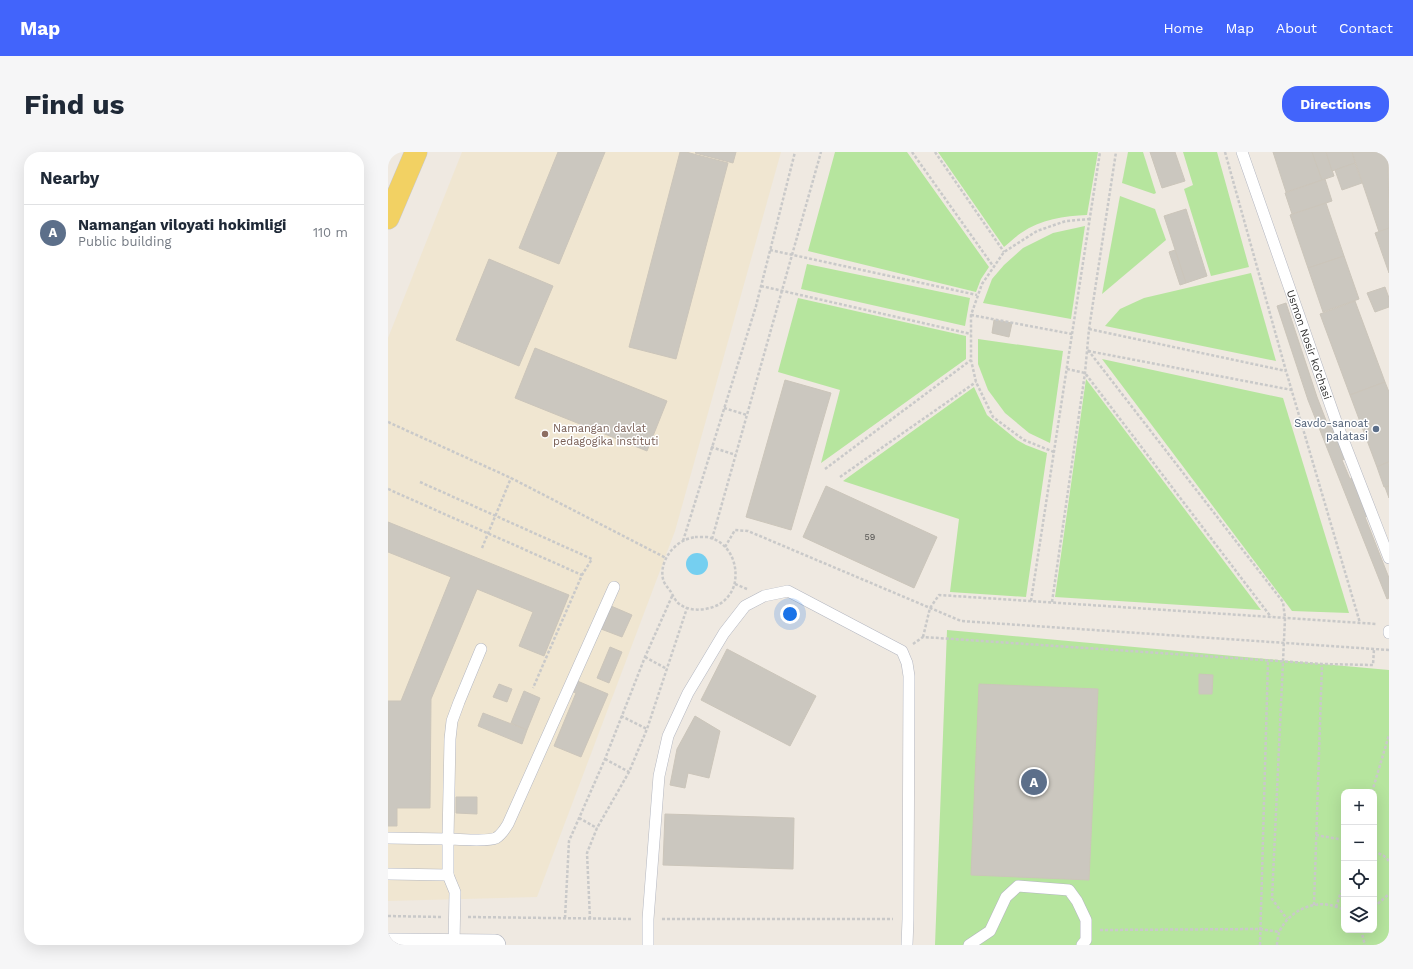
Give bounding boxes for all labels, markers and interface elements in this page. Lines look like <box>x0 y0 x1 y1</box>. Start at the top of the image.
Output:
text: Map <box>20 17 60 40</box>
text: Home <box>1163 20 1203 36</box>
text: Map <box>1225 20 1254 36</box>
text: About <box>1276 20 1317 36</box>
text: Contact <box>1339 20 1393 36</box>
button: Directions <box>1282 86 1389 122</box>
text: Find us <box>24 88 124 121</box>
text: Nearby <box>40 168 99 188</box>
text: Namangan viloyati hokimligi <box>78 216 286 234</box>
text: A <box>49 225 57 240</box>
text: 110 m <box>313 225 348 240</box>
text: Public building <box>78 234 171 249</box>
street label: Usmon Nosir ko'chasi <box>1284 288 1334 401</box>
place label: Savdo-sanoat palatasi <box>1294 417 1368 443</box>
place label: Namangan davlat pedagogika instituti <box>553 422 659 448</box>
marker: Savdo-sanoat palatasi <box>1371 424 1381 434</box>
marker: Namangan davlat pedagogika instituti <box>540 429 550 439</box>
house number: 59 <box>865 532 875 542</box>
your location <box>780 604 800 624</box>
pin: A <box>1021 767 1047 797</box>
map controls <box>1341 789 1377 933</box>
button: + <box>1341 789 1377 825</box>
button: − <box>1341 825 1377 861</box>
button: locate <box>1341 861 1377 897</box>
button: layers <box>1341 897 1377 933</box>

